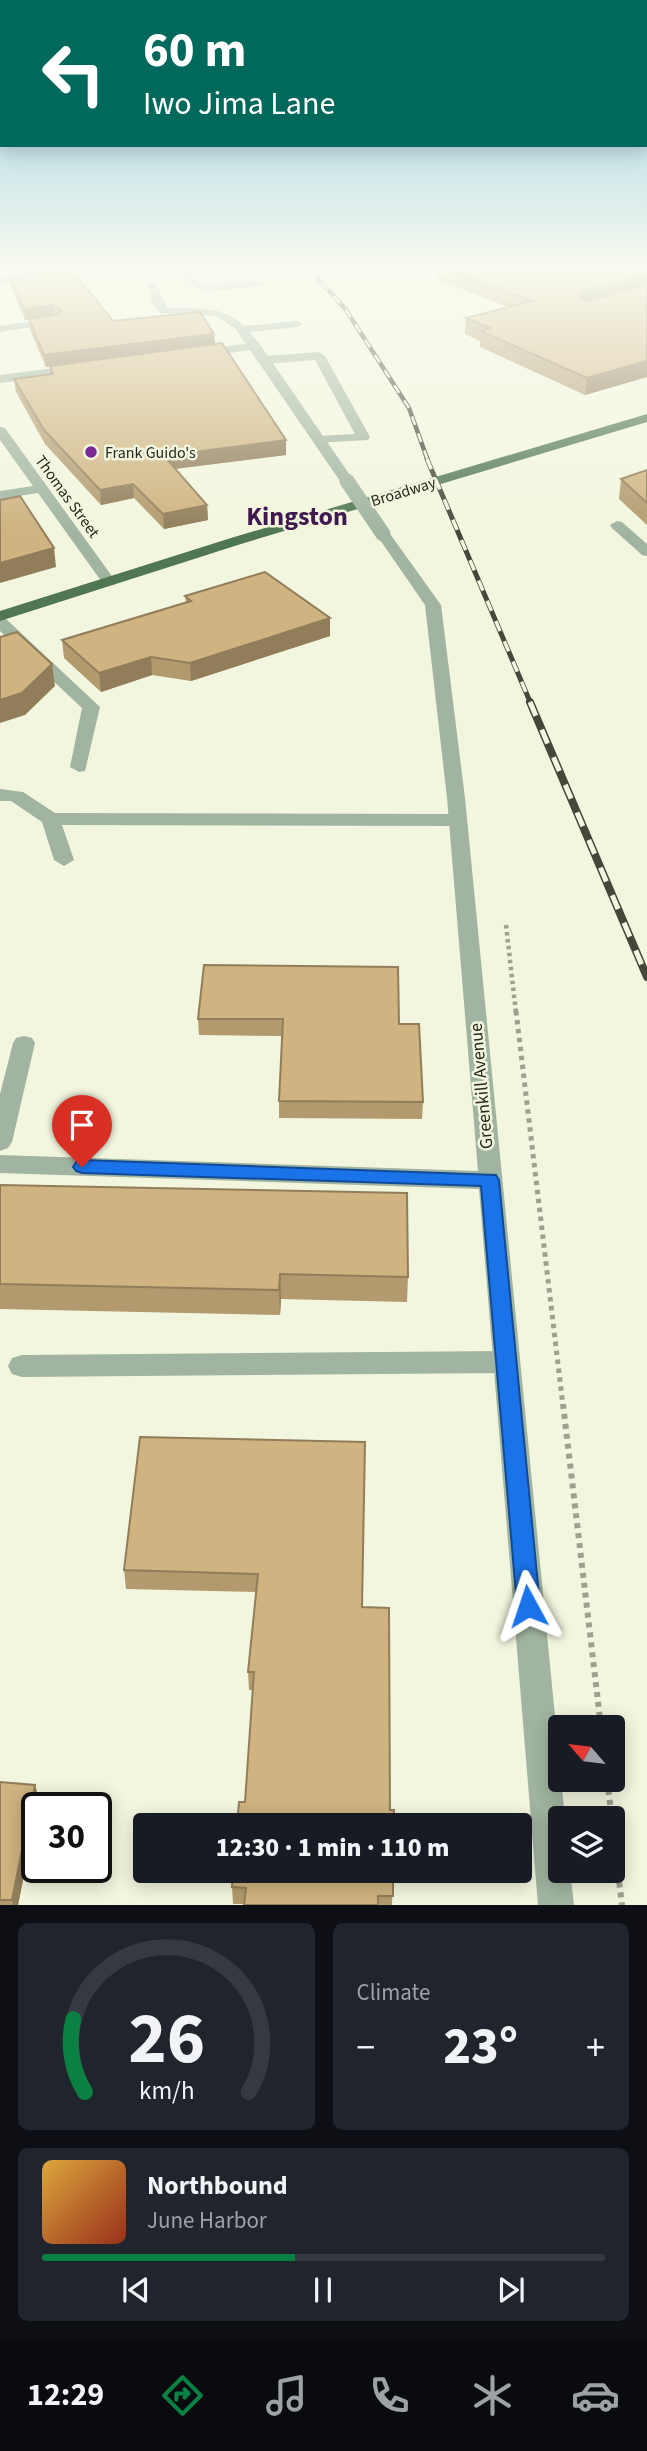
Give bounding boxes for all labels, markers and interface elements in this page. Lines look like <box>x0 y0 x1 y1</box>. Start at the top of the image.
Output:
text: 60 m <box>143 16 247 86</box>
icon: left <box>28 28 119 119</box>
text: Iwo Jima Lane <box>143 81 335 127</box>
place label: Frank Guido's <box>105 442 196 464</box>
marker: Frank Guido's <box>83 444 99 460</box>
street label: Thomas Street <box>30 451 105 543</box>
street label: Broadway <box>368 471 439 512</box>
district label: Kingston <box>246 498 348 535</box>
street label: Greenkill Avenue <box>464 1022 499 1150</box>
pin <box>52 1095 112 1167</box>
icon: arrive <box>63 1106 101 1144</box>
position arrow <box>491 1569 565 1643</box>
north arrow <box>548 1715 625 1792</box>
map controls <box>548 1715 625 1883</box>
speed limit sign: 30 <box>21 1792 112 1883</box>
button: layers <box>548 1806 625 1883</box>
text: 12:30 · 1 min · 110 m <box>216 1829 449 1866</box>
text: Climate <box>357 1976 430 2009</box>
text: 26 <box>128 1988 205 2092</box>
text: 23° <box>443 2010 518 2084</box>
text: − <box>357 2021 375 2075</box>
text: + <box>586 2021 605 2075</box>
text: km/h <box>139 2073 194 2109</box>
text: Northbound <box>147 2167 288 2204</box>
text: June Harbor <box>147 2204 267 2237</box>
icon: previous <box>117 2271 155 2309</box>
icon: pause <box>304 2271 342 2309</box>
icon: next <box>492 2271 530 2309</box>
icon: directions <box>158 2371 207 2420</box>
icon: music <box>262 2371 311 2420</box>
icon: phone <box>365 2371 414 2420</box>
icon: climate <box>468 2371 517 2420</box>
icon: car <box>571 2371 620 2420</box>
text: 12:29 <box>27 2372 104 2418</box>

